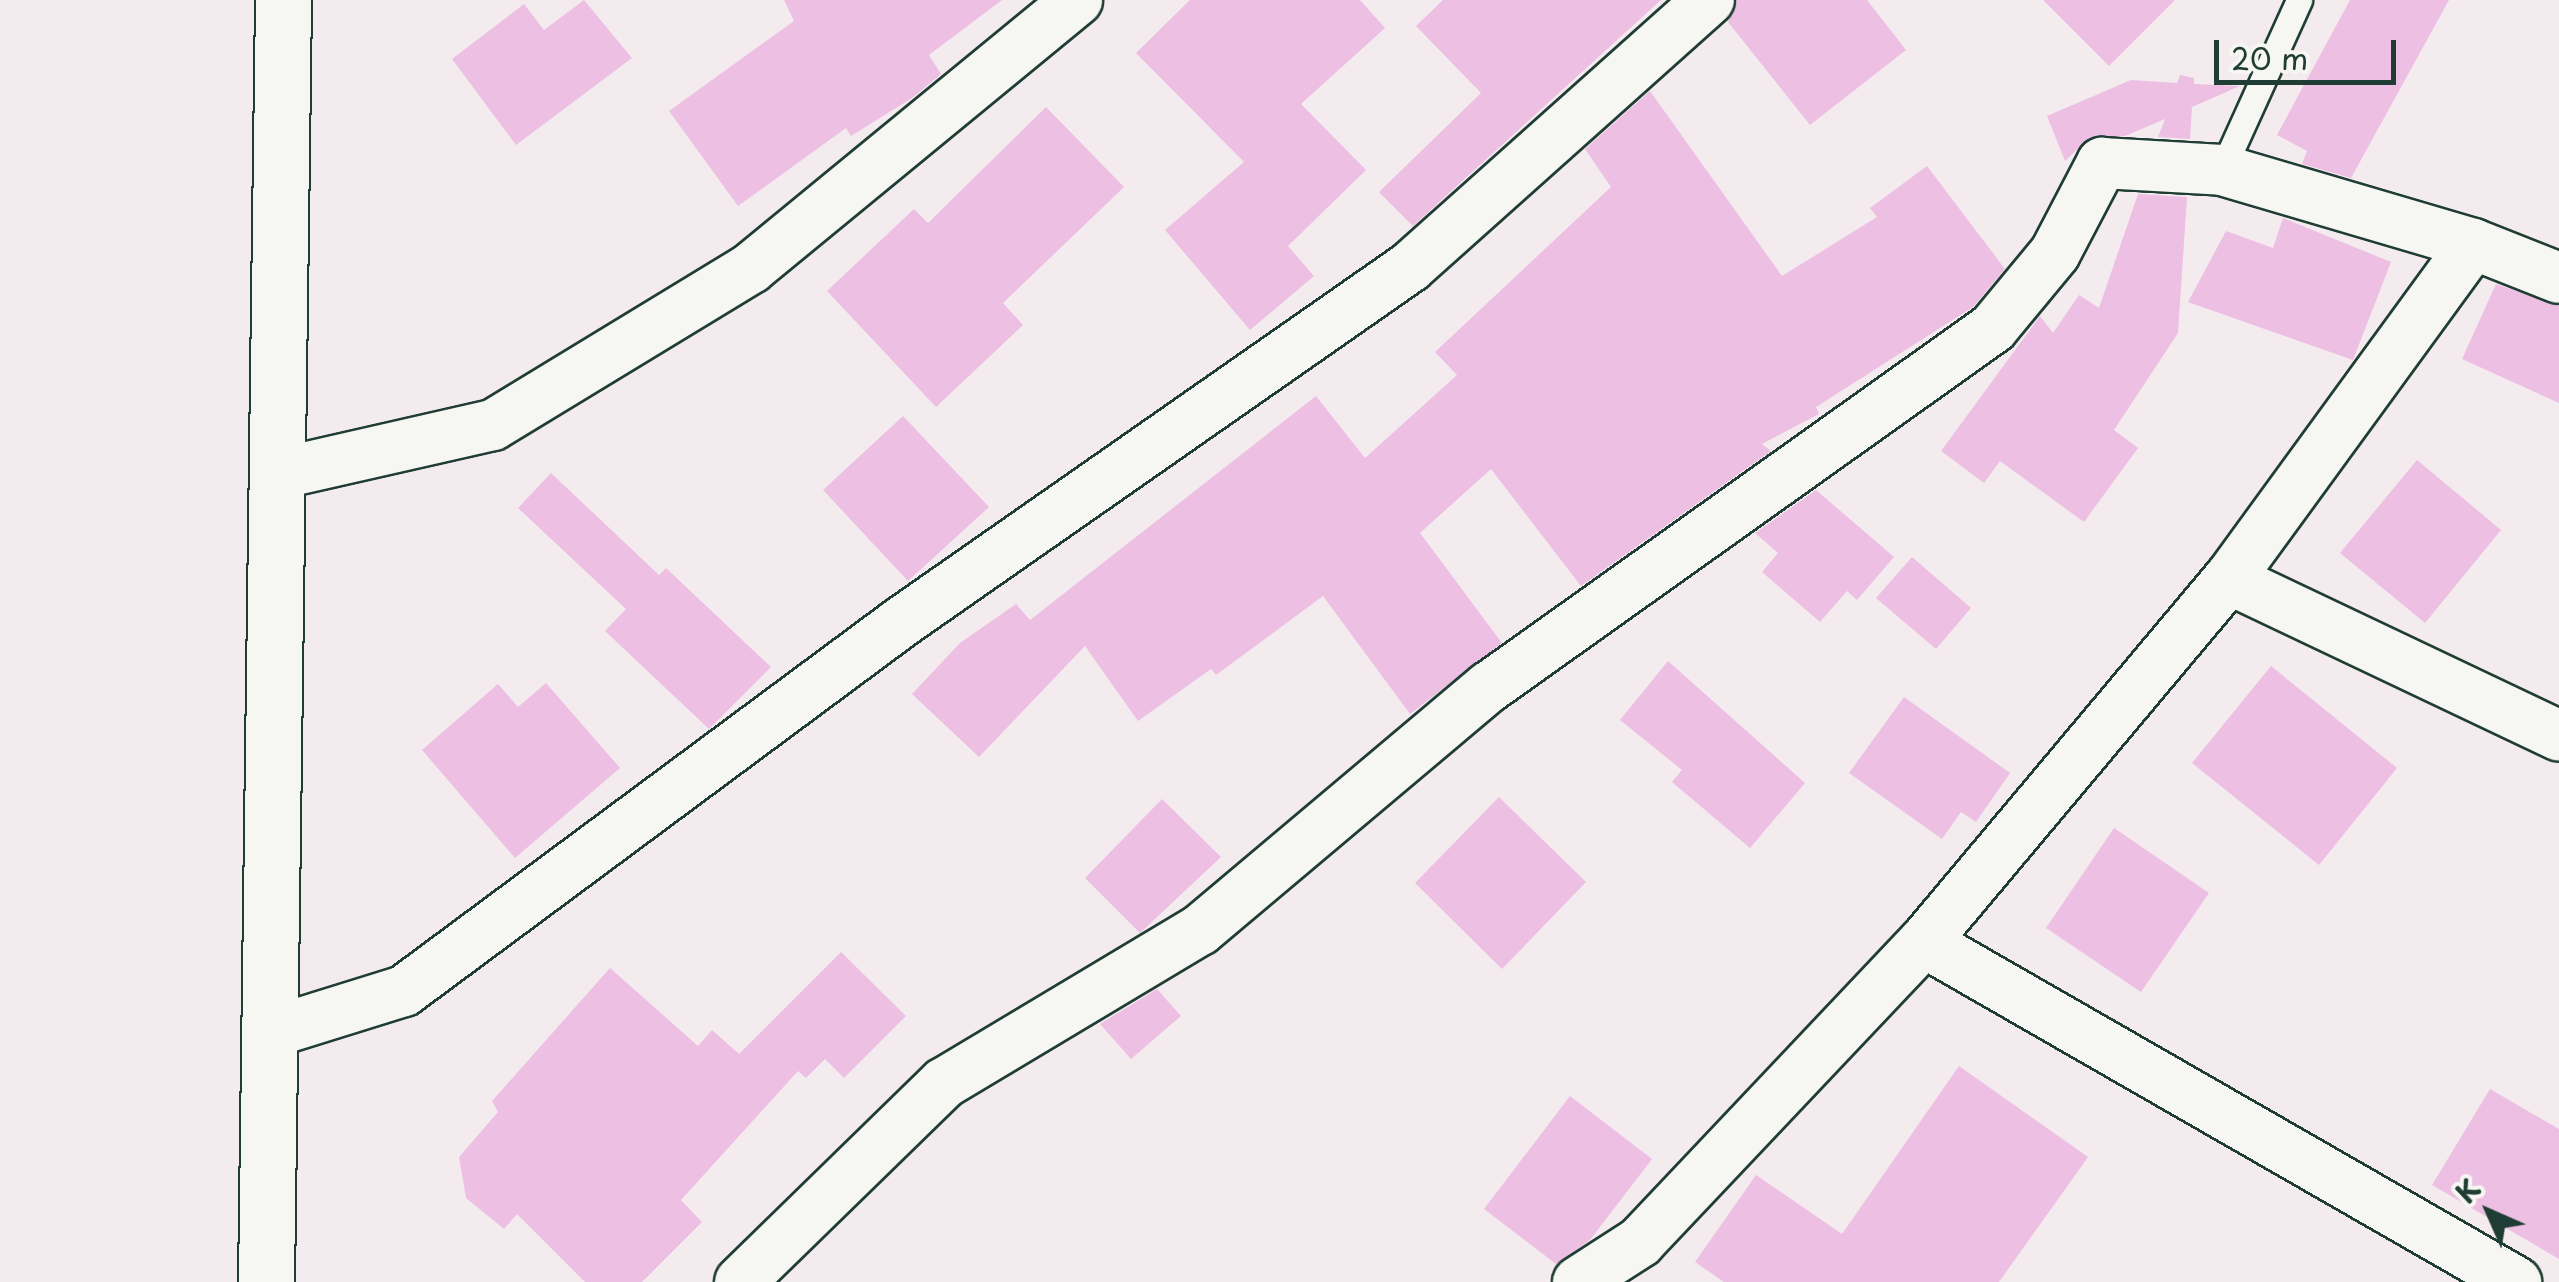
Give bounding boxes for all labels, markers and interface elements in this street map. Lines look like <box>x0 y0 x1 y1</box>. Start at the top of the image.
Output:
scale bar <box>2219 20 2402 82</box>
text: 20 m <box>2231 35 2308 80</box>
north arrow <box>2439 1162 2539 1262</box>
text: K <box>2445 1168 2490 1213</box>

